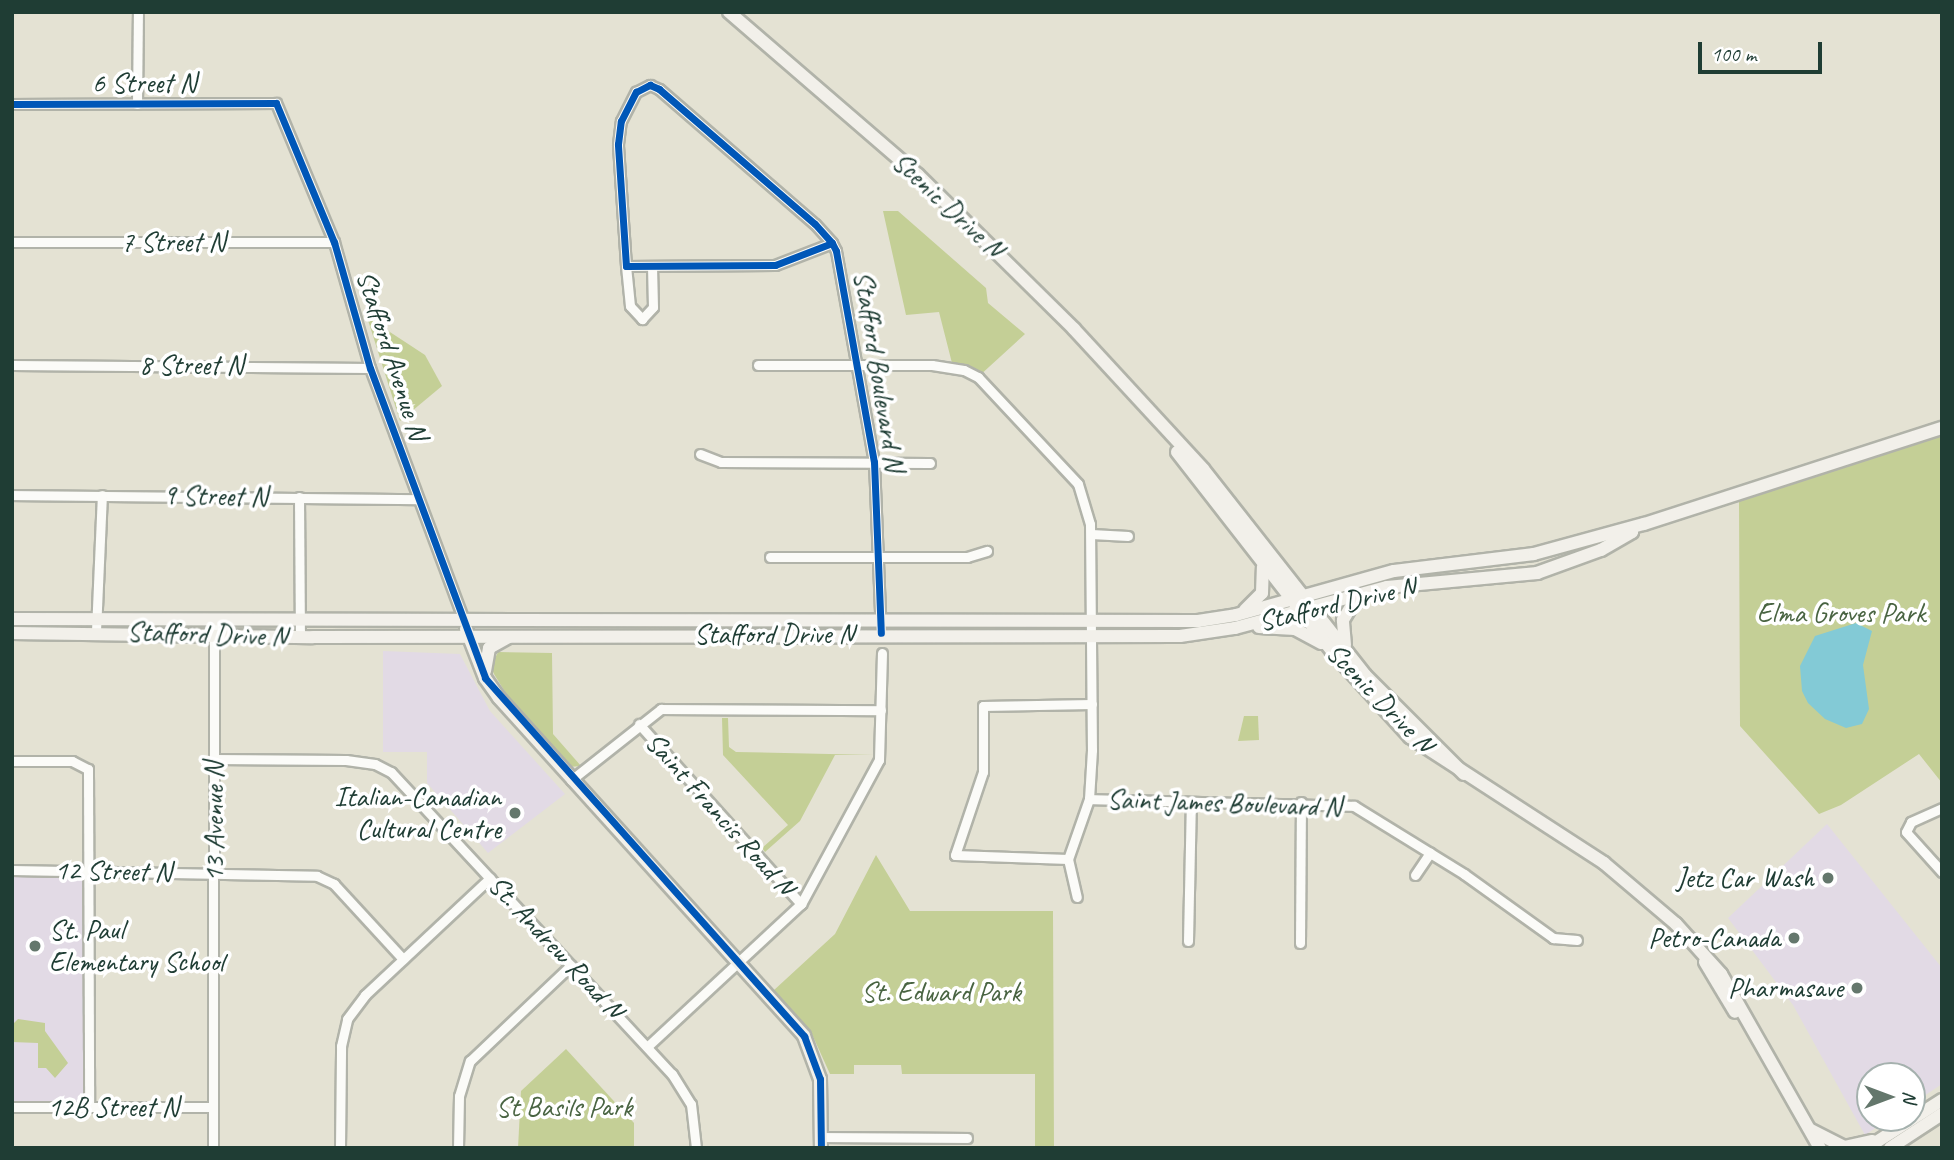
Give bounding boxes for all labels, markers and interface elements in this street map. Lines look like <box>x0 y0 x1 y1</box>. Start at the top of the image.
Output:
scale bar <box>1702 28 1826 72</box>
text: 100 m <box>1711 41 1756 67</box>
street label: 6 Street N <box>92 66 196 100</box>
street label: Scenic Drive N <box>885 145 1011 265</box>
street label: 7 Street N <box>121 225 225 259</box>
street label: Stafford Avenue N <box>349 266 435 444</box>
street label: Stafford Boulevard N <box>847 269 911 473</box>
street label: 8 Street N <box>139 348 243 382</box>
street label: 9 Street N <box>163 478 267 514</box>
street label: Stafford Drive N <box>1255 569 1419 639</box>
park label: Elma Groves Park <box>1757 596 1925 630</box>
street label: Stafford Drive N <box>126 614 288 654</box>
street label: Stafford Drive N <box>693 617 855 651</box>
street label: Scenic Drive N <box>1319 636 1441 760</box>
street label: Saint Francis Road N <box>638 725 802 903</box>
street label: 13 Avenue N <box>197 762 231 882</box>
place label: Italian-Canadian Cultural Centre <box>334 780 501 846</box>
street label: Saint James Boulevard N <box>1106 782 1342 824</box>
marker: Italian-Canadian Cultural Centre <box>507 805 523 821</box>
street label: 12 Street N <box>54 853 172 889</box>
place label: Jetz Car Wash <box>1675 861 1814 895</box>
street label: St. Andrew Road N <box>481 868 631 1026</box>
marker: Jetz Car Wash <box>1820 870 1836 886</box>
place label: St. Paul Elementary School <box>49 913 224 979</box>
place label: Petro-Canada <box>1648 921 1780 955</box>
marker: Petro-Canada <box>1786 930 1802 946</box>
marker: St. Paul Elementary School <box>27 938 43 954</box>
place label: Pharmasave <box>1728 971 1843 1005</box>
park label: St. Edward Park <box>861 975 1021 1009</box>
marker: Pharmasave <box>1849 980 1865 996</box>
north arrow <box>1856 1062 1926 1132</box>
street label: 12B Street N <box>47 1090 179 1124</box>
park label: St Basils Park <box>495 1090 633 1124</box>
text: N <box>1898 1091 1922 1103</box>

